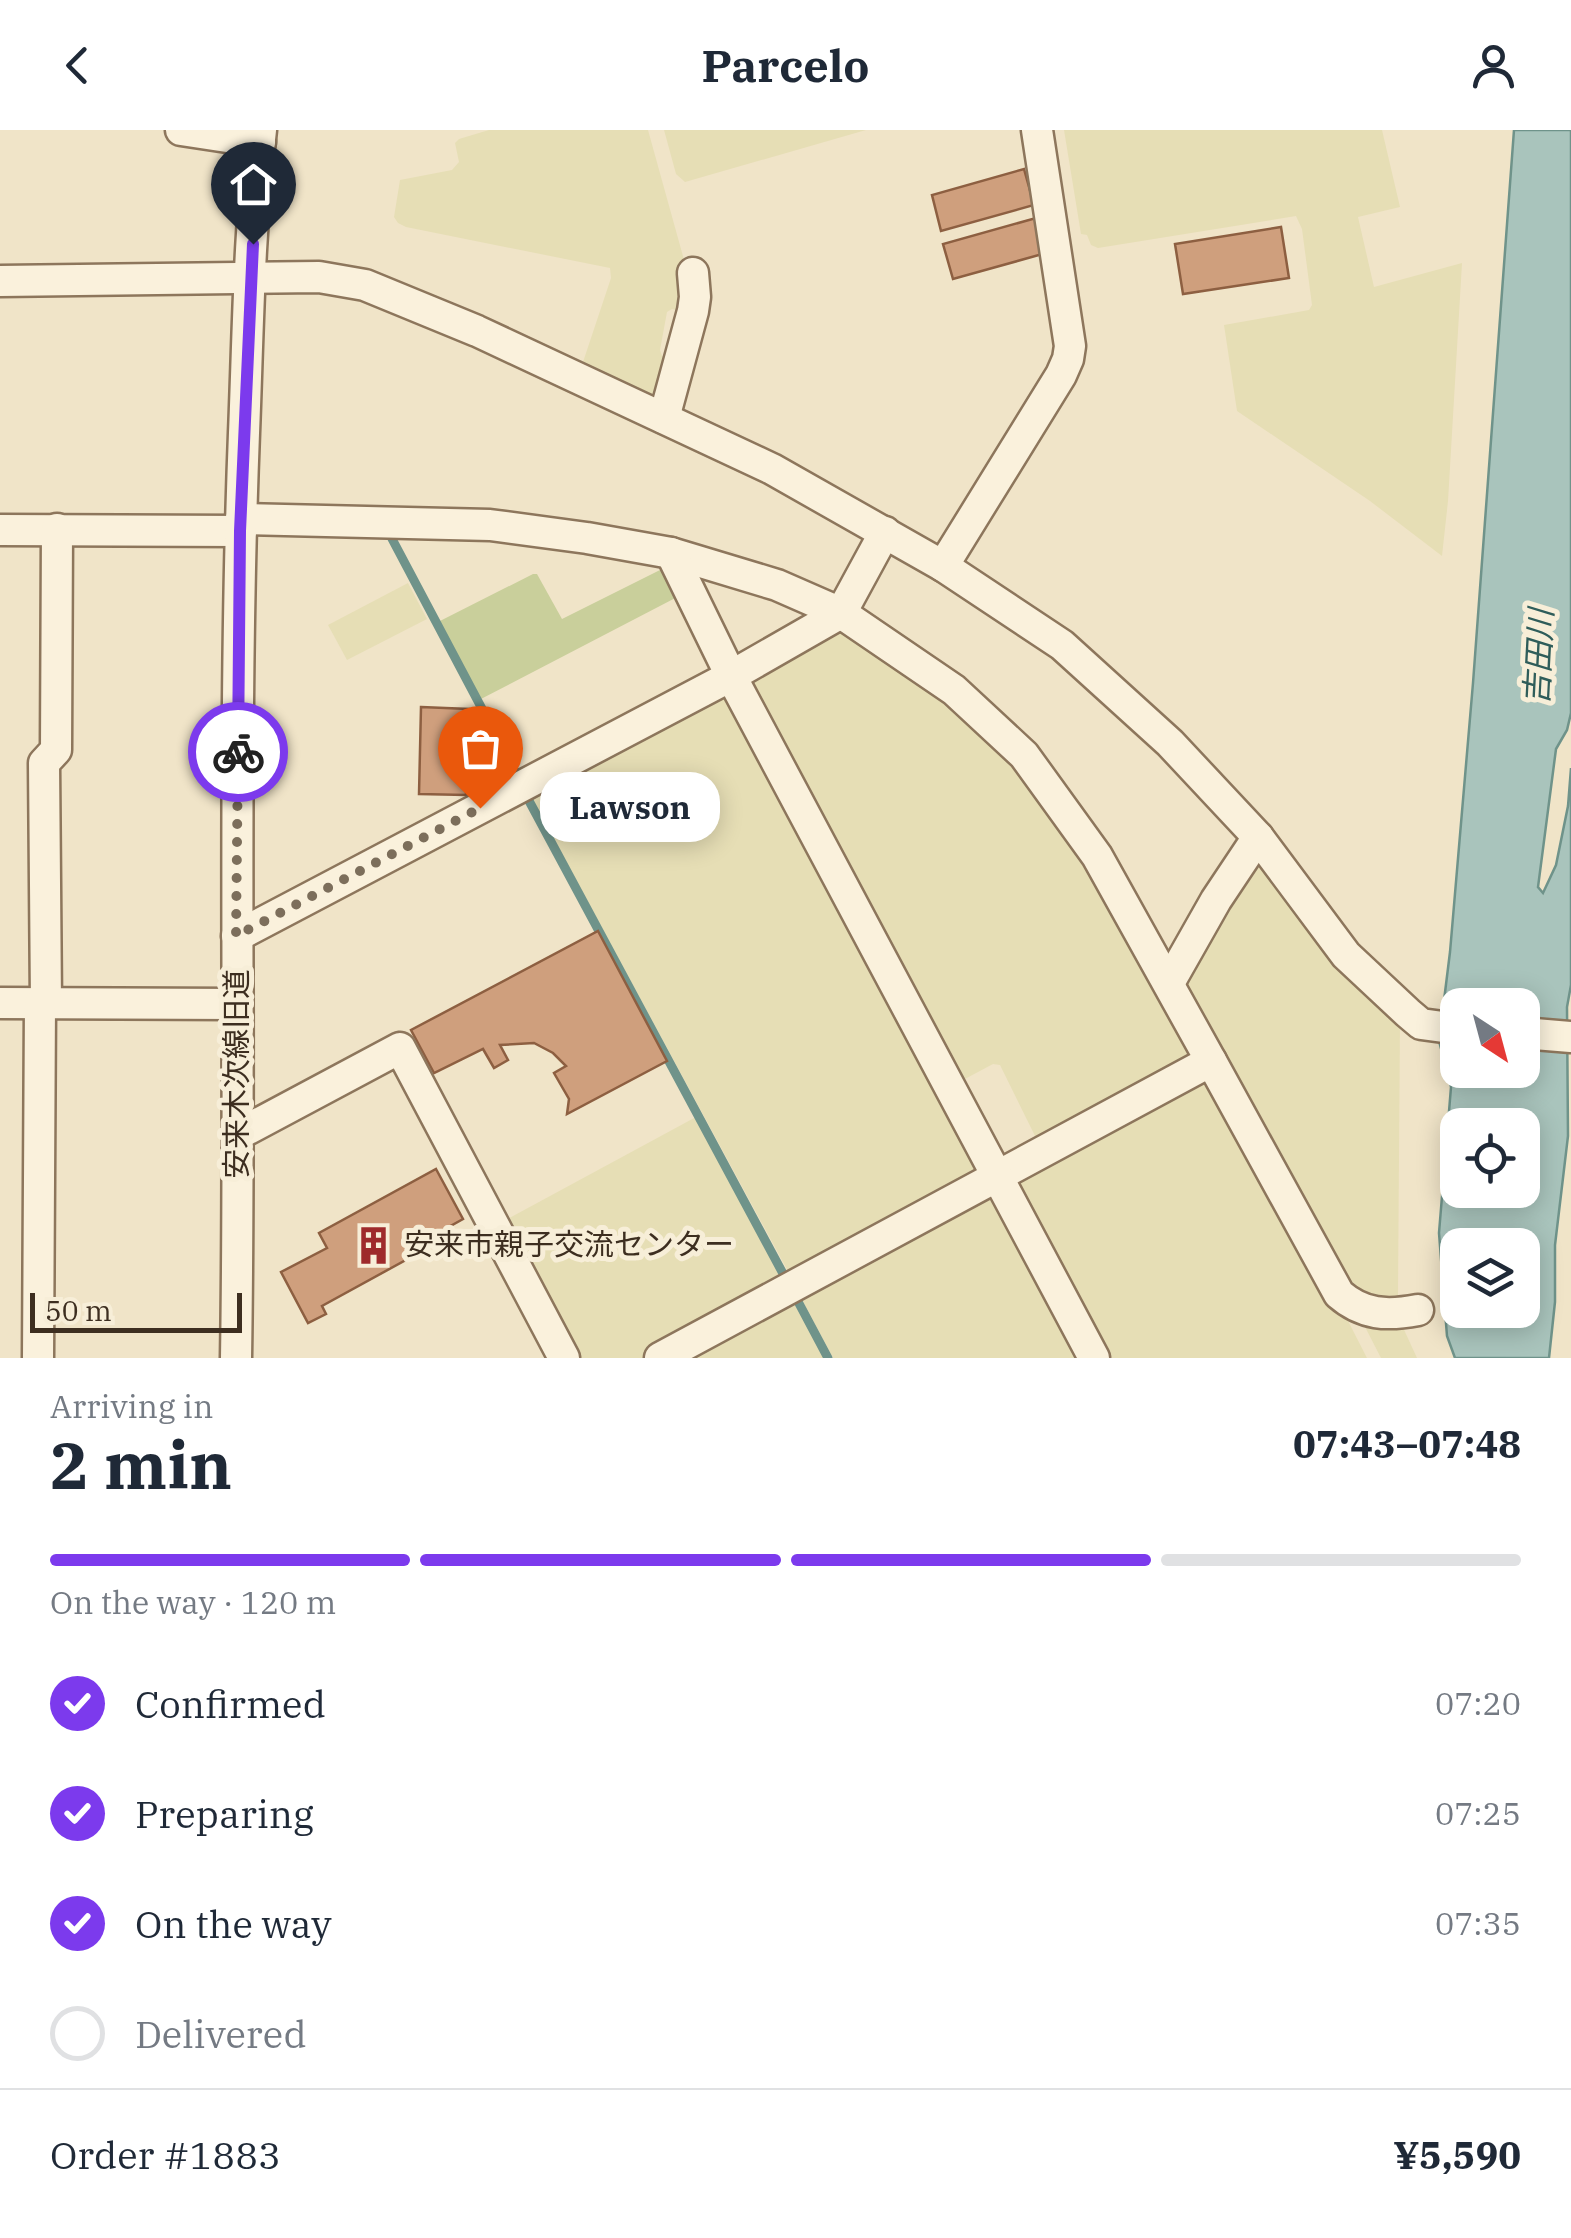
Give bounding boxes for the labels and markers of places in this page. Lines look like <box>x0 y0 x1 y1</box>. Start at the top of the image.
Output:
pin <box>211 142 296 245</box>
pin <box>438 706 523 809</box>
callout: Lawson <box>540 773 720 843</box>
building icon: 安来市親子交流センター <box>353 1224 395 1266</box>
place label: 安来市親子交流センター <box>404 1224 734 1263</box>

